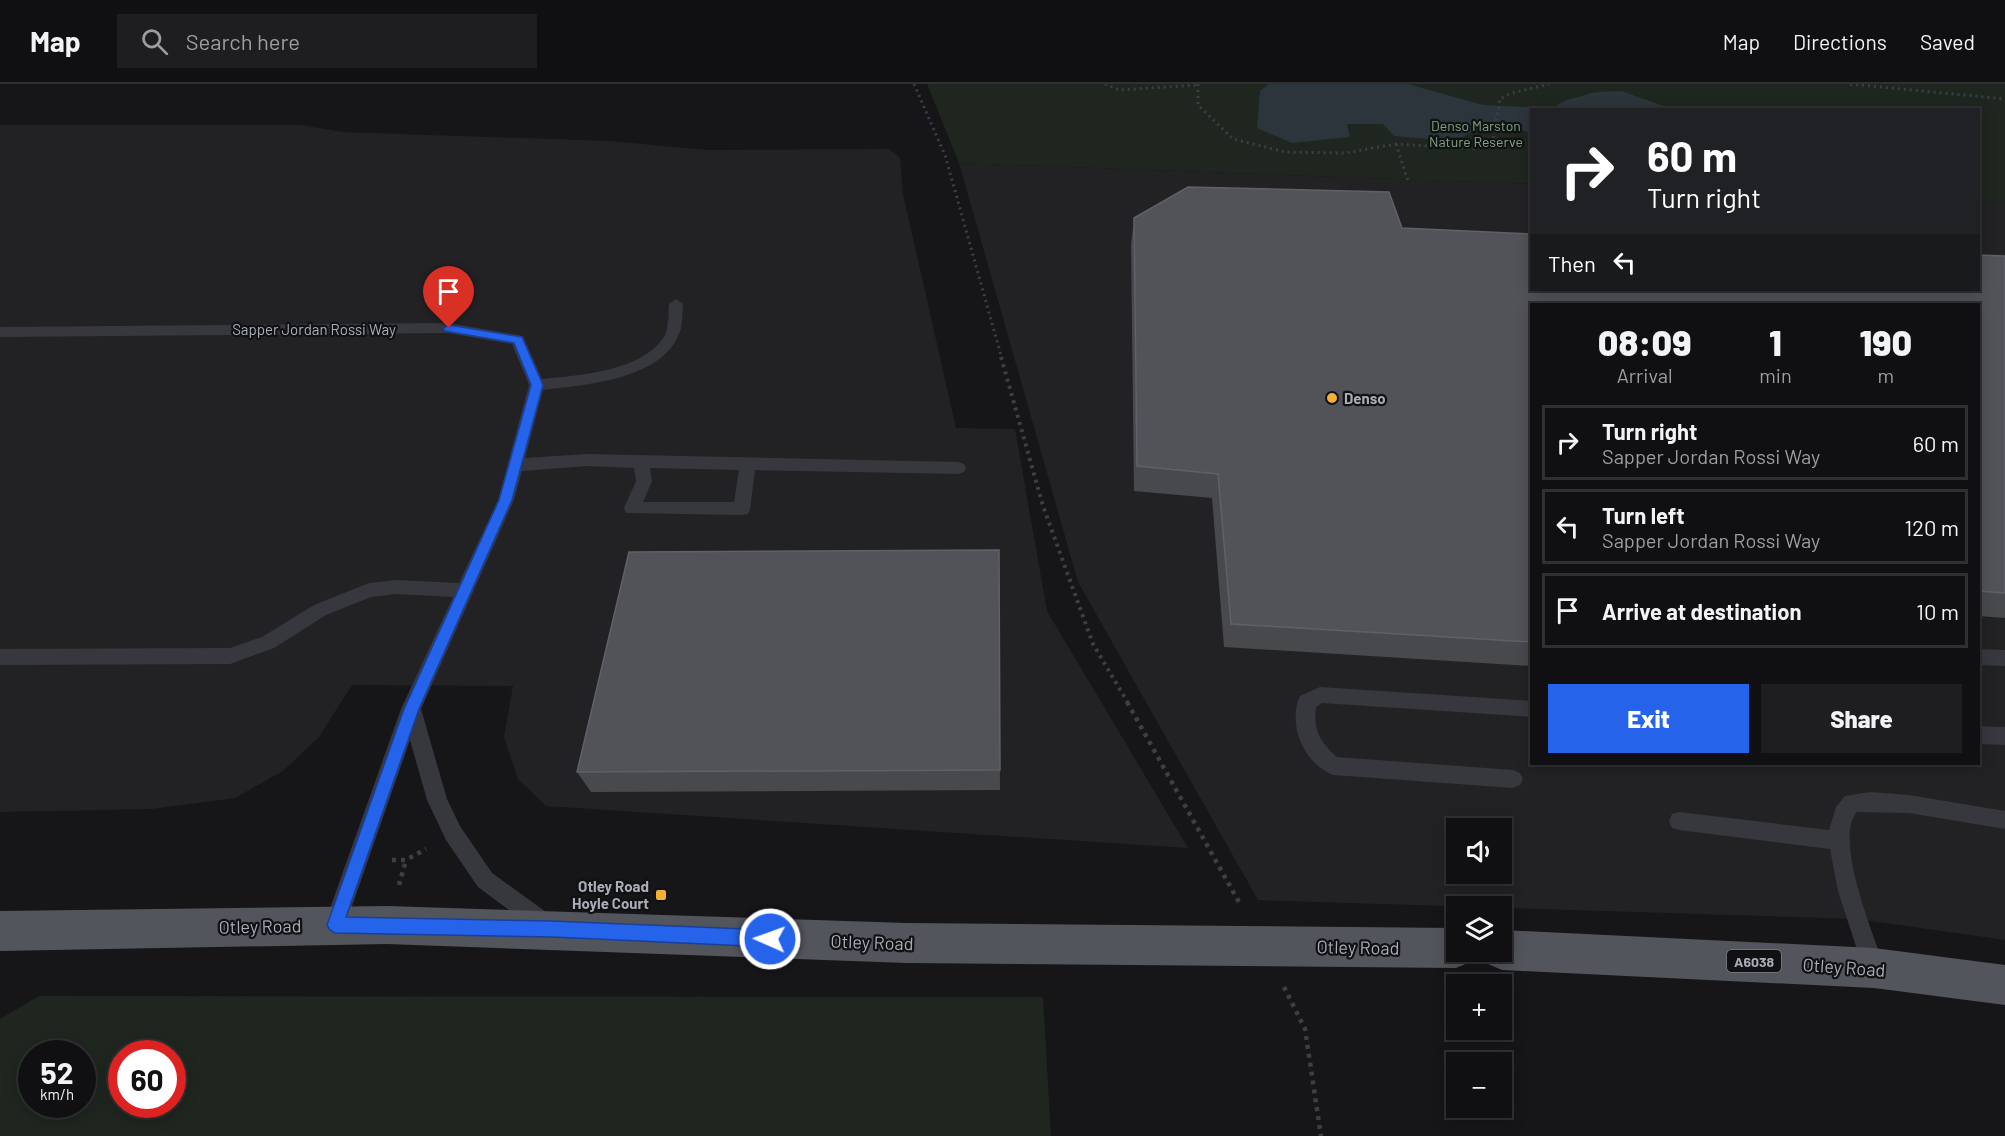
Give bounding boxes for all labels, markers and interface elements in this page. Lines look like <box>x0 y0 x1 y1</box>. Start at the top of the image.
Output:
search box <box>117 14 537 68</box>
text: Map <box>30 24 81 58</box>
icon: search <box>138 25 171 58</box>
text: Search here <box>186 28 300 54</box>
text: Map <box>1723 29 1760 54</box>
text: Directions <box>1793 29 1887 54</box>
text: Saved <box>1920 29 1975 54</box>
park label: Denso Marston Nature Reserve <box>1429 117 1523 150</box>
text: 60 m <box>1647 130 1737 180</box>
icon: right <box>1548 132 1626 210</box>
text: Turn right <box>1647 181 1761 213</box>
icon: left <box>1608 246 1641 279</box>
text: Then <box>1548 250 1596 276</box>
pin <box>423 266 474 328</box>
icon: arrive <box>432 275 465 308</box>
street label: Sapper Jordan Rossi Way <box>232 320 396 338</box>
text: 08:09 <box>1598 320 1691 363</box>
text: 1 <box>1769 320 1782 363</box>
text: 190 <box>1860 320 1912 363</box>
text: Arrival <box>1617 363 1673 387</box>
text: min <box>1759 363 1792 387</box>
text: m <box>1878 363 1894 387</box>
place label: Denso <box>1344 389 1386 407</box>
marker: Denso <box>1325 391 1339 405</box>
text: Turn right <box>1602 418 1697 444</box>
icon: right <box>1551 426 1584 459</box>
text: 60 m <box>1913 430 1959 456</box>
text: Sapper Jordan Rossi Way <box>1602 444 1820 468</box>
text: Turn left <box>1602 502 1685 528</box>
icon: left <box>1551 510 1584 543</box>
text: 120 m <box>1904 514 1959 540</box>
text: Sapper Jordan Rossi Way <box>1602 528 1820 552</box>
icon: arrive <box>1551 594 1584 627</box>
text: Arrive at destination <box>1602 598 1801 624</box>
text: 10 m <box>1916 598 1959 624</box>
button: Exit <box>1548 684 1749 753</box>
button: Share <box>1761 684 1962 753</box>
map controls <box>1446 818 1512 1118</box>
button: sound <box>1446 818 1512 884</box>
place label: Otley Road Hoyle Court <box>572 877 649 912</box>
marker: Otley Road Hoyle Court <box>654 888 668 902</box>
button: layers <box>1446 896 1512 962</box>
position arrow <box>738 907 802 971</box>
street label: Otley Road <box>218 914 302 938</box>
street label: Otley Road <box>830 930 914 954</box>
street label: Otley Road <box>1316 935 1400 959</box>
road number: A6038 <box>1727 950 1781 972</box>
street label: Otley Road <box>1802 953 1886 981</box>
button: + <box>1446 974 1512 1040</box>
speed limit sign: 60 <box>108 1040 186 1118</box>
button: − <box>1446 1052 1512 1118</box>
text: 52 <box>41 1054 73 1090</box>
text: km/h <box>40 1085 74 1103</box>

